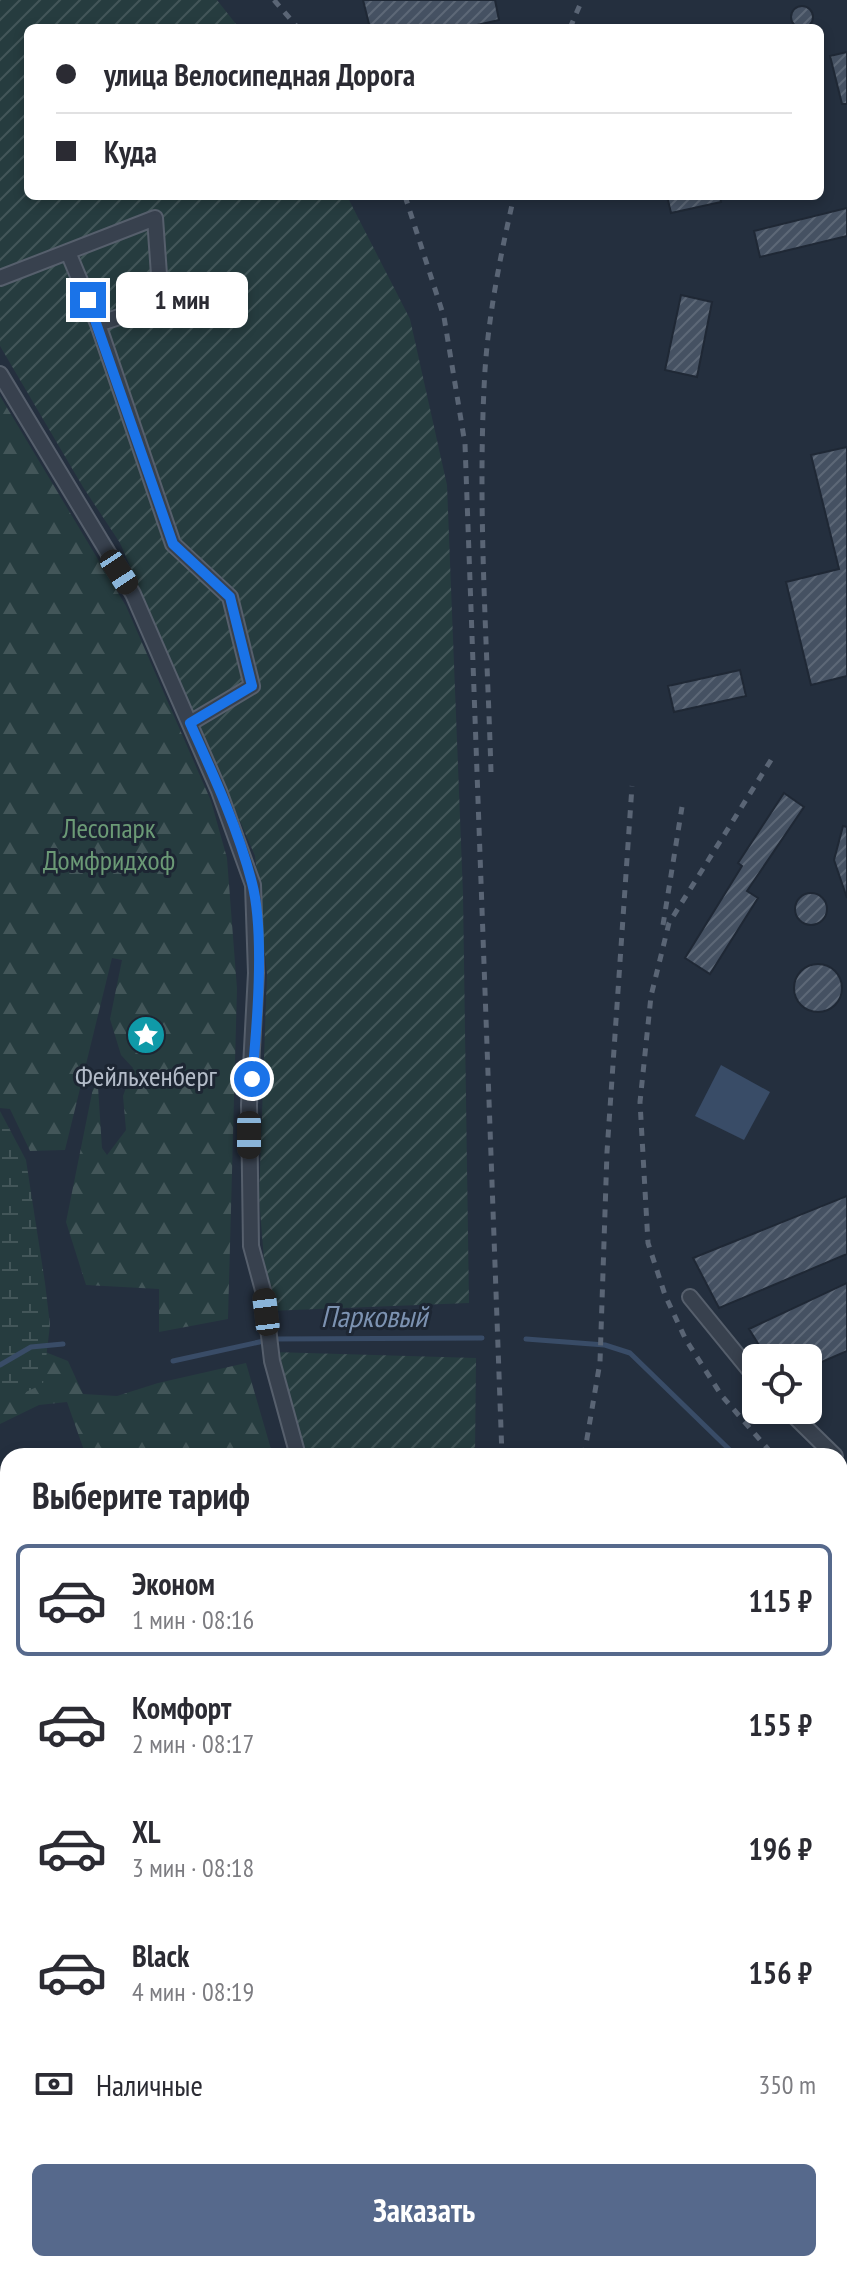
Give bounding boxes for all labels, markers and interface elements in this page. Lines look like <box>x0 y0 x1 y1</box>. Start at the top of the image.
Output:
text: улица Велосипедная Дорога <box>104 55 415 94</box>
text: Куда <box>104 132 157 171</box>
callout: 1 мин <box>116 272 248 328</box>
route end <box>70 282 106 318</box>
text: 1 мин <box>154 283 210 316</box>
car <box>96 545 142 599</box>
park label: Лесопарк Домфридхоф <box>43 809 175 878</box>
place icon: Фейльхенберг <box>125 1014 167 1056</box>
place label: Фейльхенберг <box>75 1057 218 1094</box>
route start <box>234 1061 270 1097</box>
car <box>237 1111 261 1159</box>
car <box>251 1287 281 1337</box>
water label: Парковый <box>321 1296 430 1335</box>
map controls <box>742 1344 822 1424</box>
button: locate <box>742 1344 822 1424</box>
text: Выберите тариф <box>32 1472 250 1519</box>
icon: car <box>36 1564 108 1636</box>
text: Эконом <box>132 1564 215 1603</box>
text: 115 ₽ <box>748 1581 812 1620</box>
text: 1 мин · 08:16 <box>132 1603 254 1636</box>
icon: car <box>36 1688 108 1760</box>
text: Комфорт <box>132 1688 231 1727</box>
text: 155 ₽ <box>748 1705 812 1744</box>
text: 2 мин · 08:17 <box>132 1727 254 1760</box>
icon: car <box>36 1812 108 1884</box>
text: XL <box>132 1812 161 1851</box>
text: 196 ₽ <box>748 1829 812 1868</box>
text: 3 мин · 08:18 <box>132 1851 254 1884</box>
icon: car <box>36 1936 108 2008</box>
text: Black <box>132 1936 189 1975</box>
text: 156 ₽ <box>748 1953 812 1992</box>
text: 4 мин · 08:19 <box>132 1975 254 2008</box>
icon: cash <box>32 2062 76 2106</box>
text: Наличные <box>96 2065 203 2104</box>
text: 350 m <box>758 2068 816 2101</box>
button: Заказать <box>32 2164 816 2256</box>

